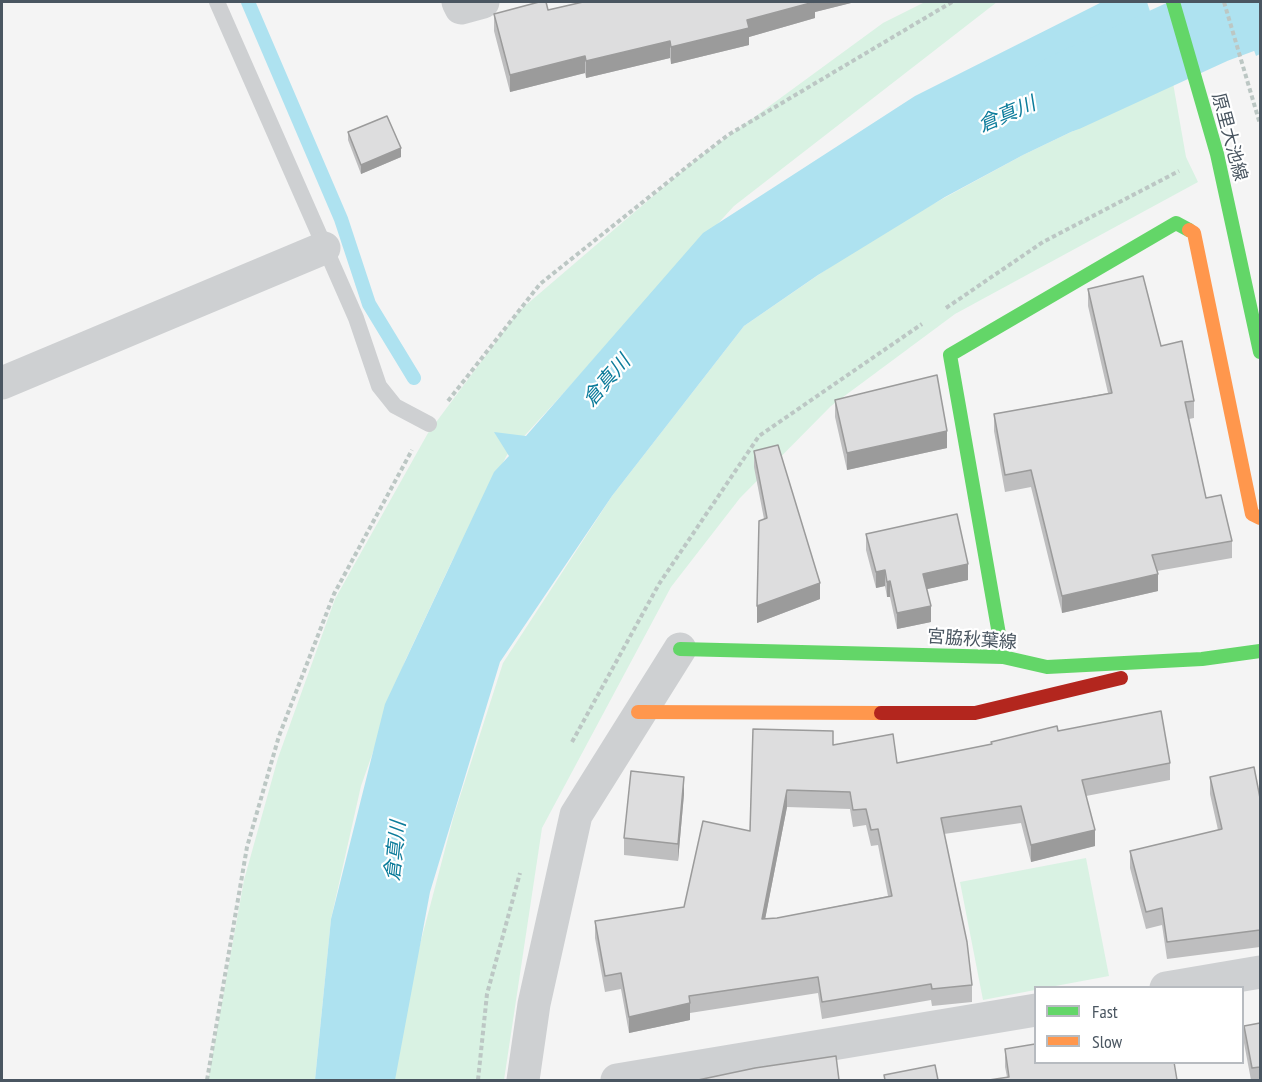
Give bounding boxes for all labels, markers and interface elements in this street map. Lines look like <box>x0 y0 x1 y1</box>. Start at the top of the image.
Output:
street label: 原里大池線 <box>1207 91 1251 183</box>
water label: 倉真川 <box>975 92 1039 138</box>
water label: 倉真川 <box>578 350 636 412</box>
street label: 宮脇秋葉線 <box>926 626 1018 654</box>
water label: 倉真川 <box>381 820 411 882</box>
legend <box>1034 986 1244 1064</box>
text: Fast <box>1092 1000 1118 1023</box>
text: Slow <box>1092 1030 1122 1053</box>

